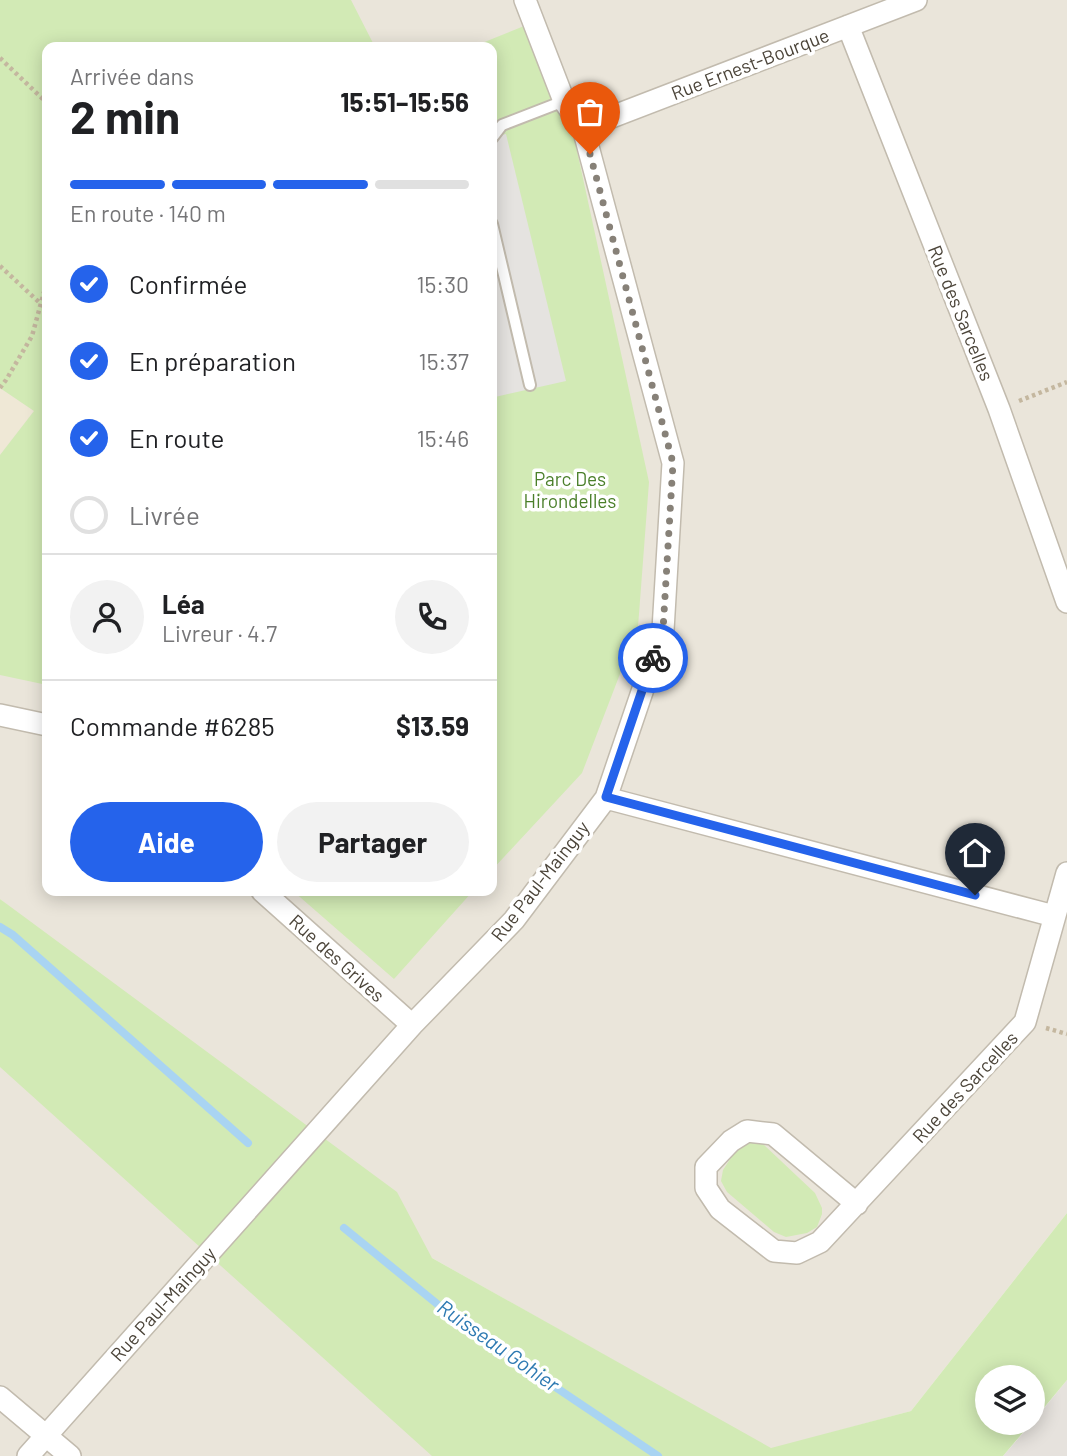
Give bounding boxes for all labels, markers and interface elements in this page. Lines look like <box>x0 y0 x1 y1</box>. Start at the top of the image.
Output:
street label: Rue Ernest-Bourque <box>668 23 832 104</box>
text: Arrivée dans <box>70 62 194 90</box>
pin <box>560 82 620 154</box>
text: 15:51–15:56 <box>340 86 469 117</box>
text: 2 min <box>70 88 180 143</box>
icon: bag <box>571 93 609 131</box>
text: En route · 140 m <box>70 199 226 227</box>
street label: Rue des Sarcelles <box>924 242 999 384</box>
icon: check <box>70 265 108 303</box>
text: Confirmée <box>129 268 247 299</box>
text: 15:30 <box>416 270 469 298</box>
icon: check <box>70 342 108 380</box>
text: En préparation <box>129 345 296 376</box>
text: 15:37 <box>419 347 469 375</box>
icon: check <box>70 419 108 457</box>
text: En route <box>129 422 224 453</box>
text: 15:46 <box>417 424 469 452</box>
park label: Parc Des Hirondelles <box>524 467 616 512</box>
text: Livrée <box>129 499 200 530</box>
button: person <box>70 580 144 654</box>
button: phone <box>395 580 469 654</box>
text: Léa <box>162 588 205 619</box>
text: Livreur · 4.7 <box>162 619 277 647</box>
courier <box>618 623 688 693</box>
icon: bike <box>634 639 672 677</box>
text: Commande #6285 <box>70 710 275 741</box>
text: $13.59 <box>396 710 469 741</box>
button: Aide <box>70 802 263 882</box>
button: Partager <box>277 802 469 882</box>
street label: Rue Paul-Mainguy <box>486 816 594 945</box>
pin <box>945 823 1005 895</box>
icon: home <box>956 834 994 872</box>
street label: Rue des Grives <box>285 909 390 1006</box>
street label: Rue des Sarcelles <box>907 1026 1022 1147</box>
street label: Rue Paul-Mainguy <box>105 1241 220 1366</box>
water label: Ruisseau Gohier <box>433 1294 565 1396</box>
map controls <box>975 1365 1045 1435</box>
button: layers <box>975 1365 1045 1435</box>

